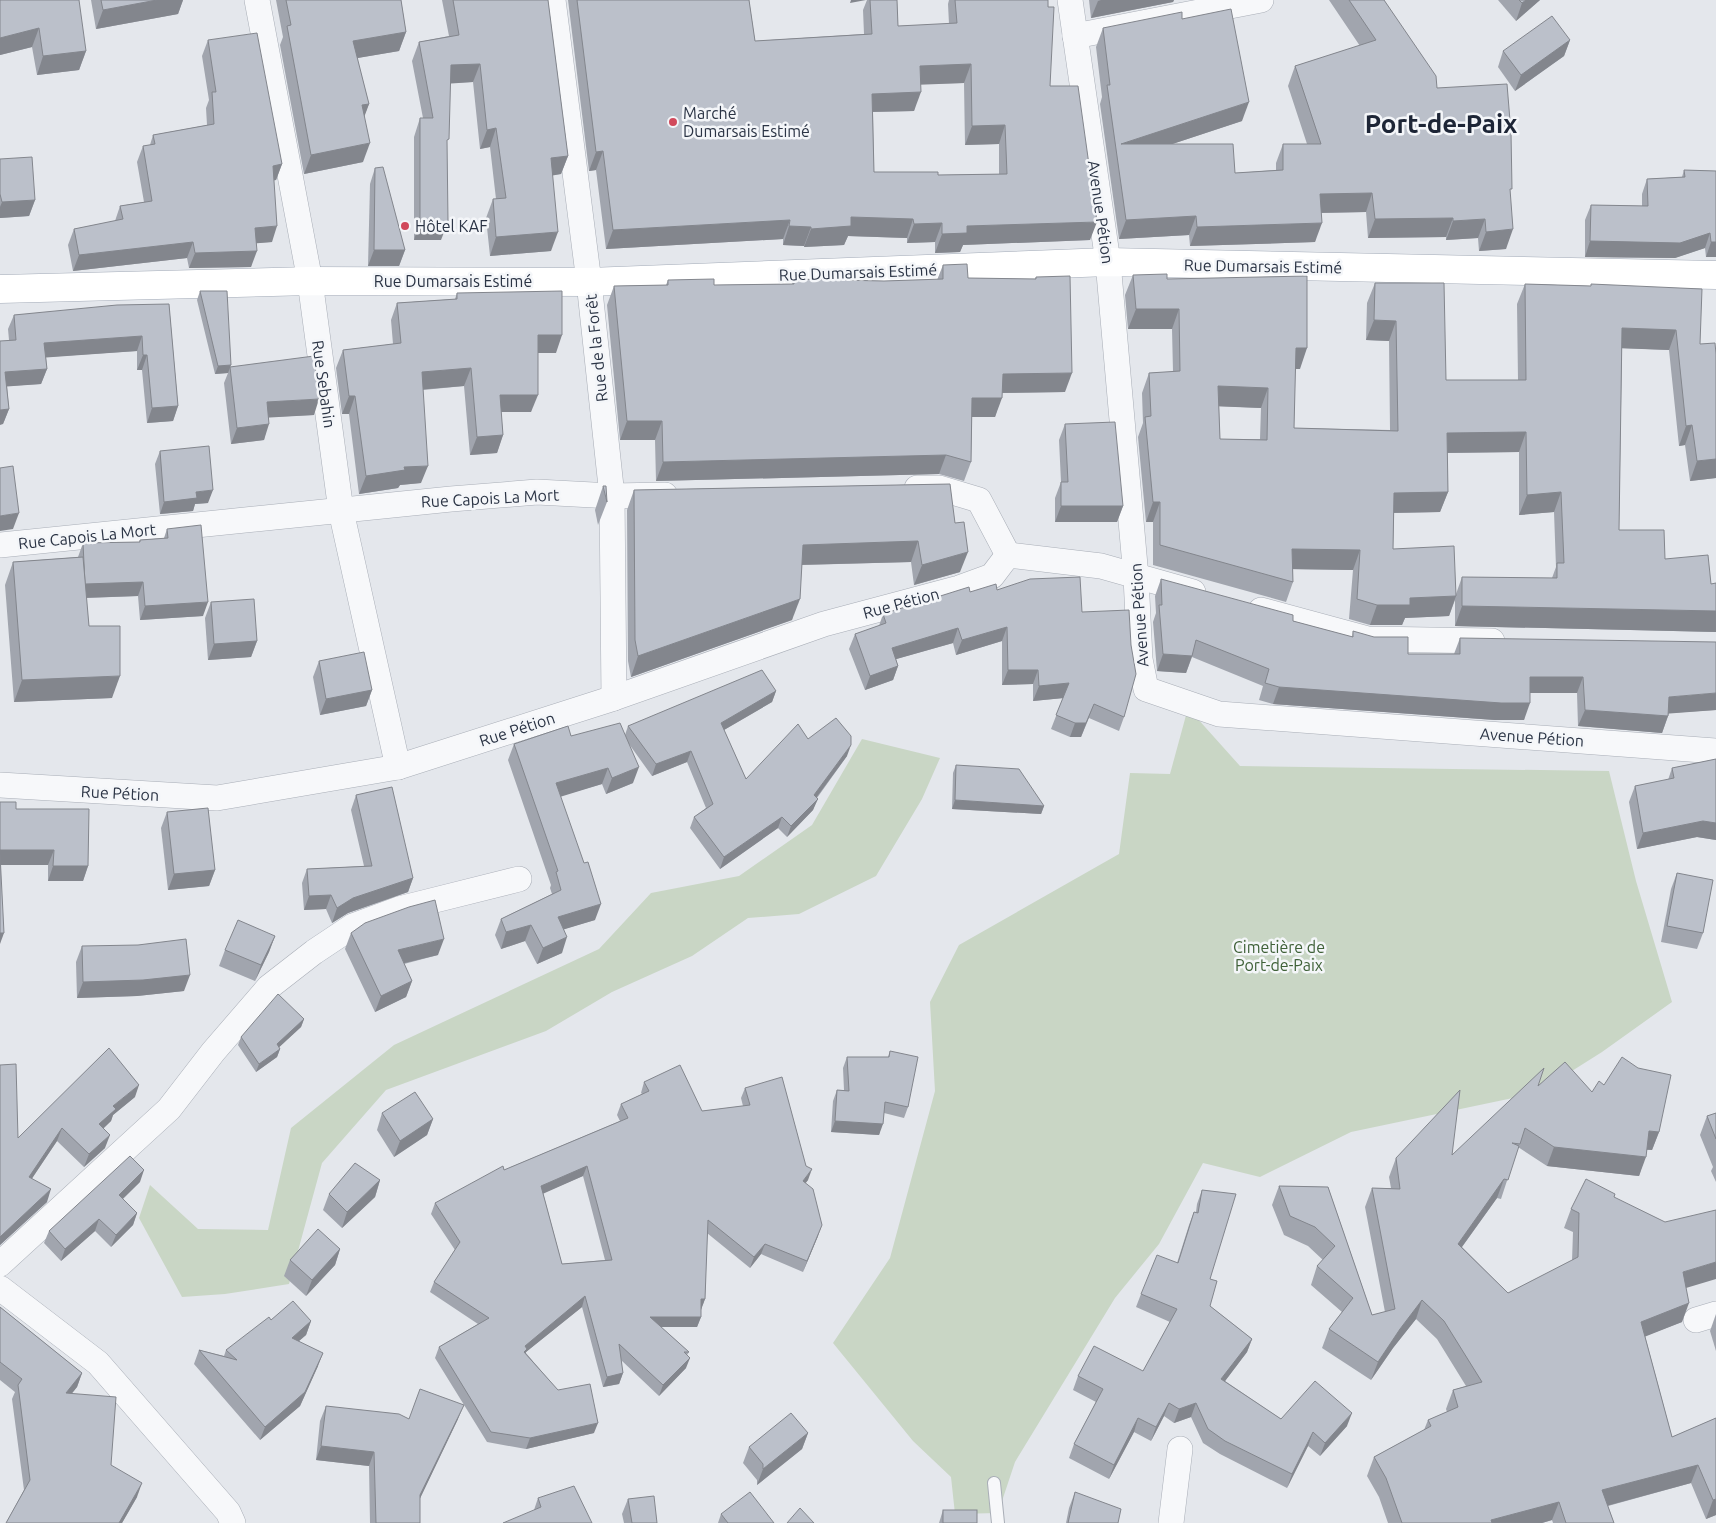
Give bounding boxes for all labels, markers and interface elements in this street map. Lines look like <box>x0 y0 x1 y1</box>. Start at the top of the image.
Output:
place label: Marché Dumarsais Estimé <box>683 104 810 140</box>
district label: Port-de-Paix <box>1365 109 1517 138</box>
marker: Marché Dumarsais Estimé <box>667 116 679 128</box>
street label: Avenue Pétion <box>1085 159 1117 265</box>
place label: Hôtel KAF <box>415 217 488 235</box>
marker: Hôtel KAF <box>399 220 411 232</box>
street label: Rue Dumarsais Estimé <box>1184 256 1342 276</box>
street label: Rue Dumarsais Estimé <box>778 260 938 284</box>
street label: Rue Dumarsais Estimé <box>374 272 532 290</box>
street label: Rue de la Forêt <box>581 292 611 403</box>
street label: Rue Sebahin <box>309 339 339 429</box>
street label: Rue Capois La Mort <box>420 485 560 511</box>
street label: Rue Capois La Mort <box>17 520 158 552</box>
street label: Avenue Pétion <box>1126 562 1152 668</box>
street label: Rue Pétion <box>861 584 941 622</box>
street label: Rue Pétion <box>477 708 557 750</box>
street label: Avenue Pétion <box>1479 724 1585 750</box>
street label: Rue Pétion <box>80 782 160 804</box>
park label: Cimetière de Port-de-Paix <box>1233 938 1325 974</box>

